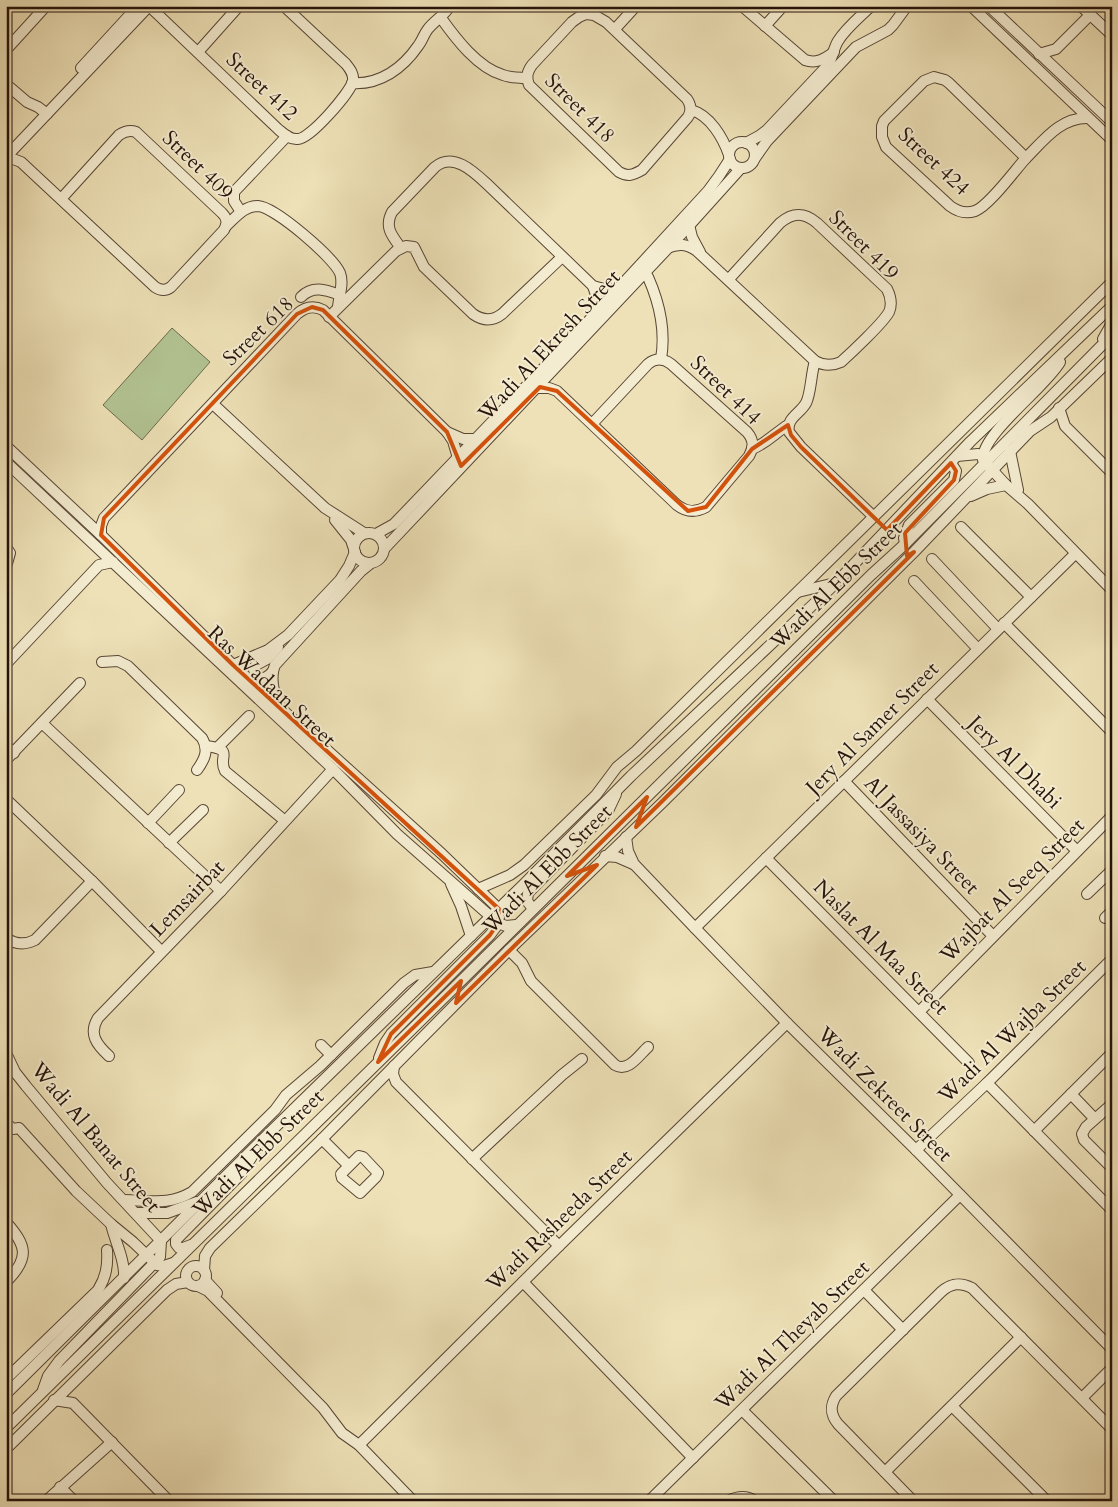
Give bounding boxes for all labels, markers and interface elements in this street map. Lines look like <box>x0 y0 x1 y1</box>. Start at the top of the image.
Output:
street label: Street 412 <box>219 46 304 127</box>
street label: Street 418 <box>538 67 621 150</box>
street label: Street 424 <box>891 121 976 202</box>
street label: Street 409 <box>156 124 240 207</box>
street label: Street 419 <box>822 204 905 287</box>
street label: Wadi Al Ekresh Street <box>471 263 627 428</box>
street label: Street 618 <box>216 290 300 373</box>
street label: Street 414 <box>684 349 768 432</box>
street label: Wadi Al Ebb Street <box>763 515 909 656</box>
street label: Ras Wadaan Street <box>201 619 343 754</box>
street label: Jery Al Samer Street <box>797 655 946 804</box>
street label: Jery Al Dhabi <box>959 707 1068 816</box>
street label: Al Jassasiya Street <box>858 770 986 901</box>
street label: Wadi Al Ebb Street <box>475 798 619 941</box>
street label: Wajbat Al Seeq Street <box>933 811 1091 970</box>
street label: Lemsairbat <box>143 853 232 943</box>
street label: Naslat Al Maa Street <box>806 873 955 1022</box>
street label: Wadi Al Wajba Street <box>931 953 1093 1110</box>
street label: Wadi Zekreet Street <box>810 1020 959 1169</box>
street label: Wadi Al Banat Street <box>23 1055 167 1219</box>
street label: Wadi Al Ebb Street <box>185 1083 331 1224</box>
street label: Wadi Rasheeda Street <box>479 1143 639 1298</box>
street label: Wadi Al Theyab Street <box>708 1253 876 1418</box>

